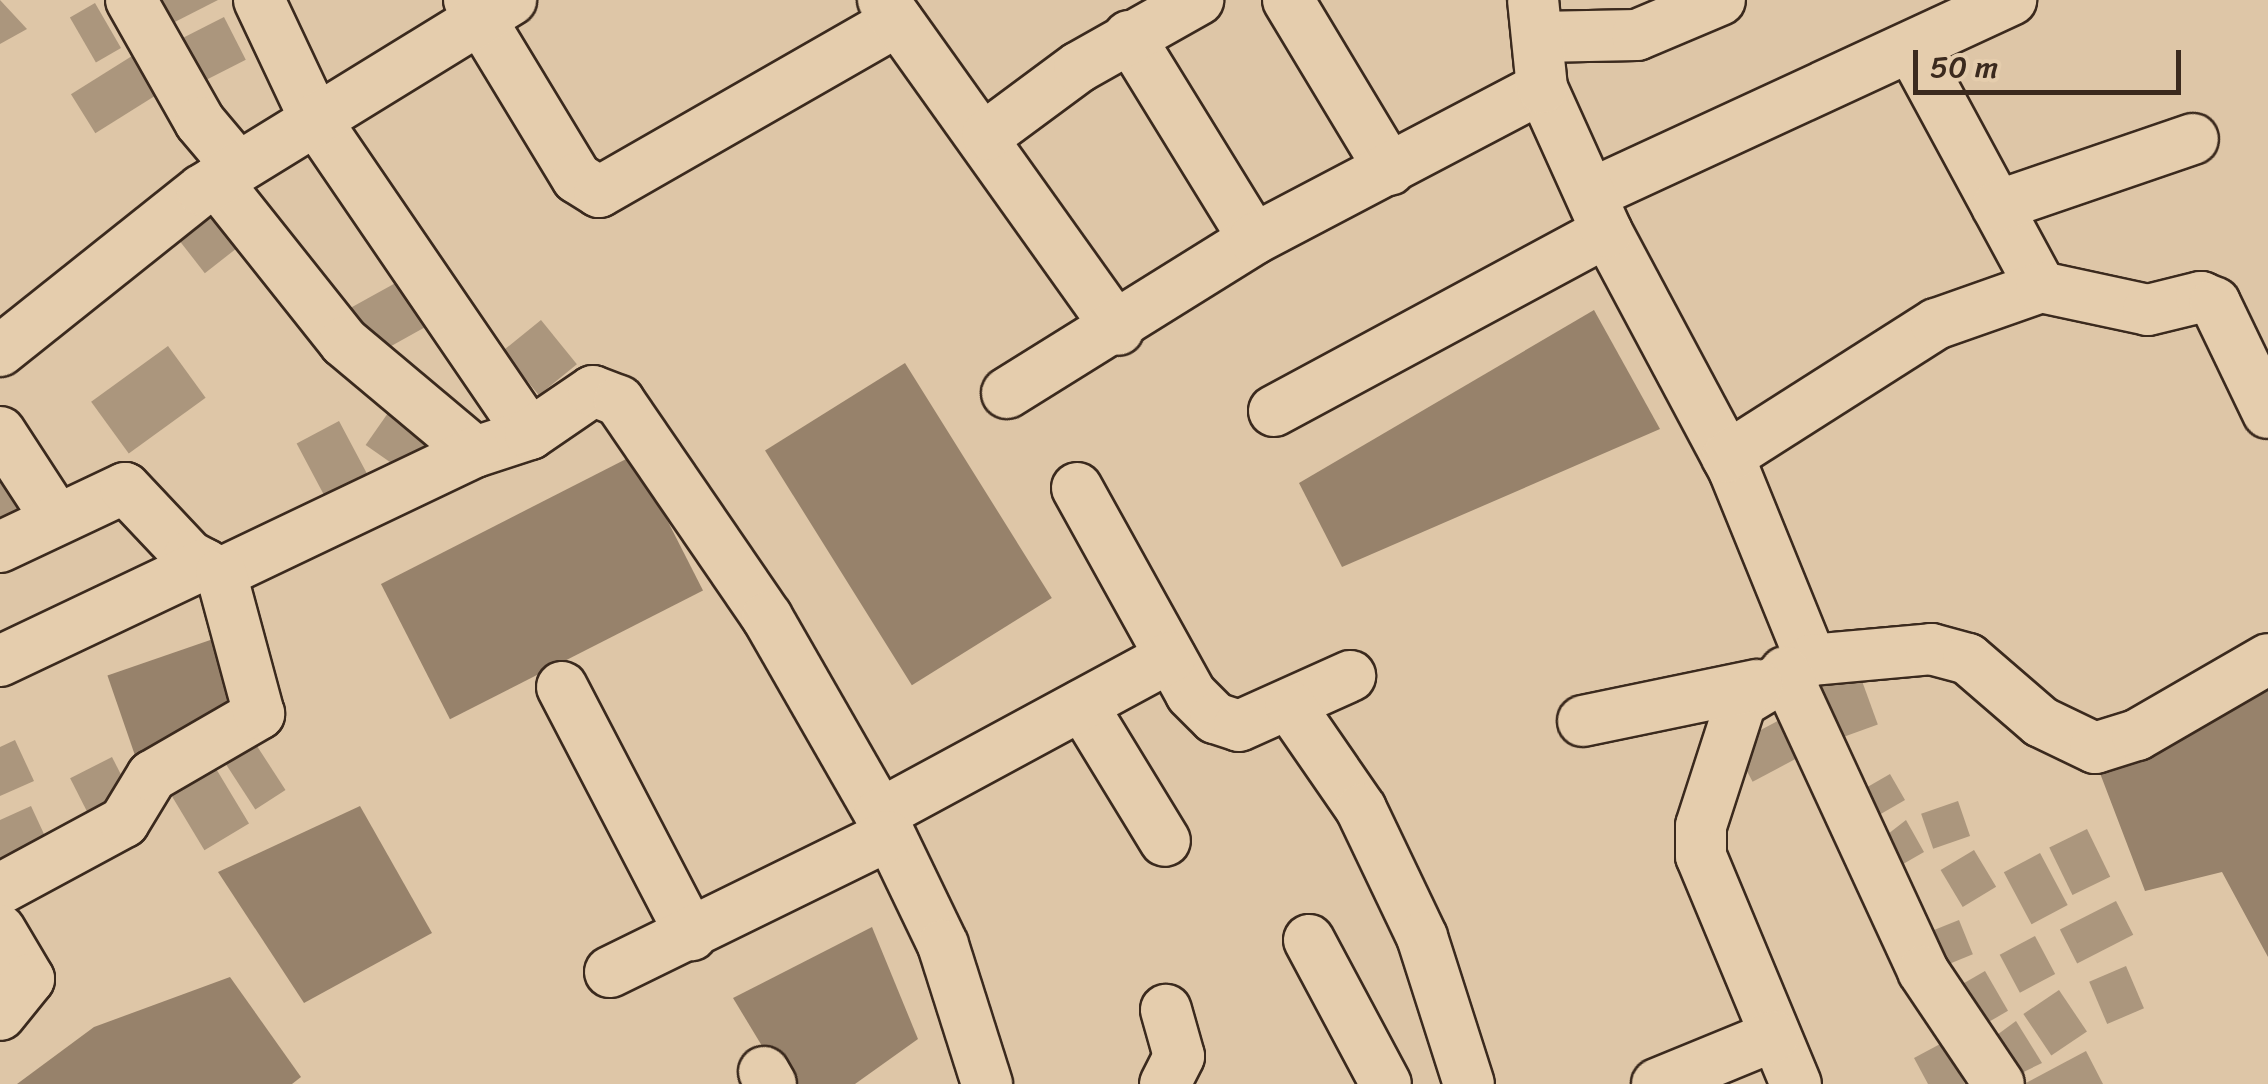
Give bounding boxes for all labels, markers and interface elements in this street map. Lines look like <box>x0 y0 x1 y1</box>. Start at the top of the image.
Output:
scale bar <box>1918 30 2186 92</box>
text: 50 m <box>1930 40 1998 94</box>

